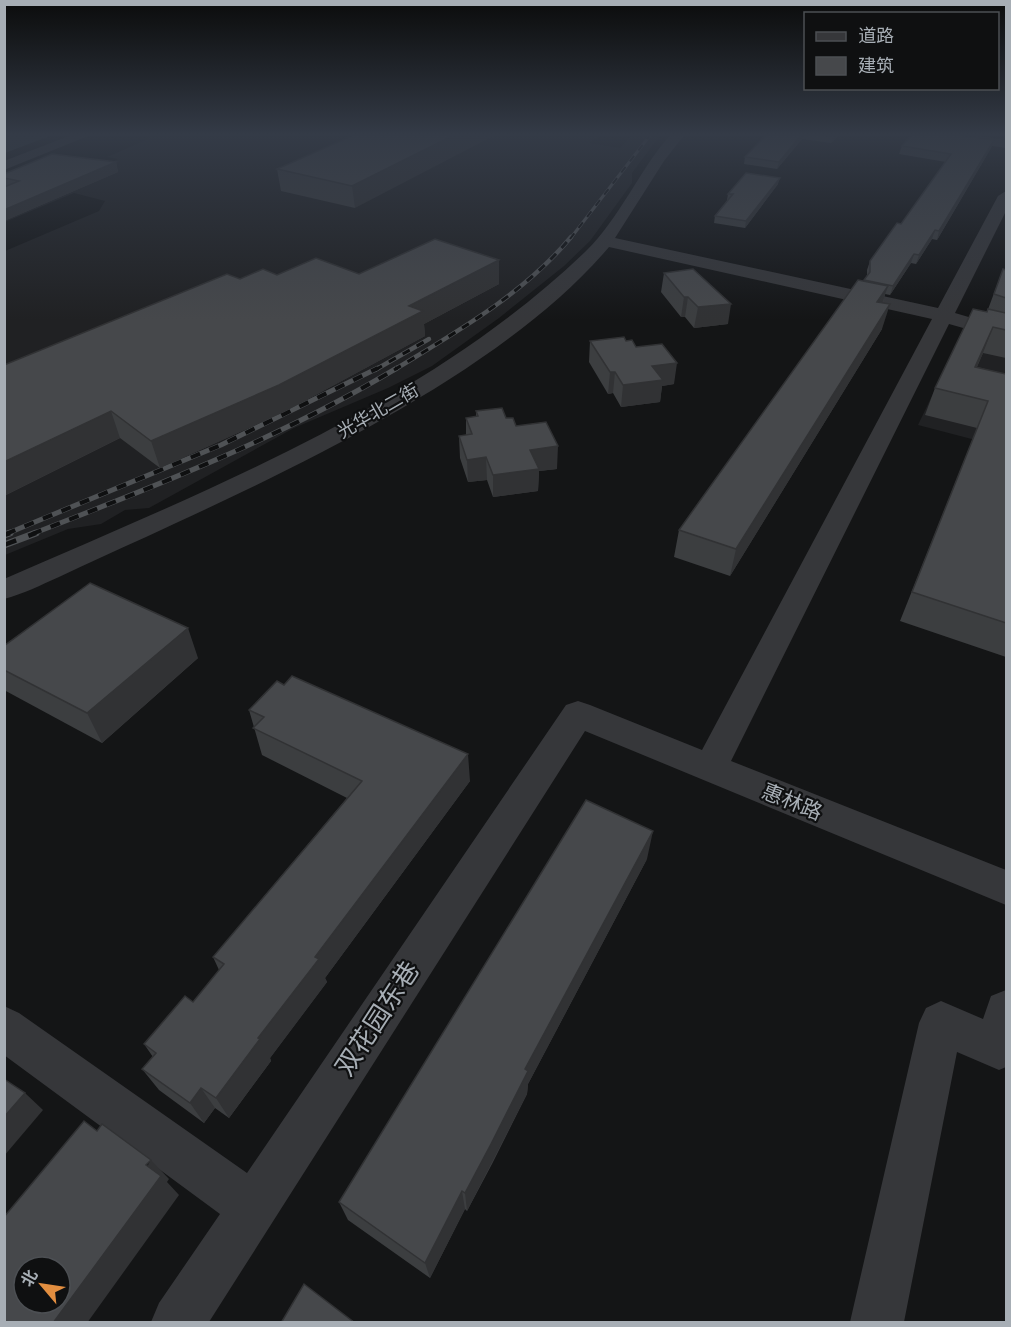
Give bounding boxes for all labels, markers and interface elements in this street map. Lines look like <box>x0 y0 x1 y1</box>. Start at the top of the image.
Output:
legend <box>804 12 999 90</box>
text: 道路 <box>858 25 894 47</box>
text: 建筑 <box>858 55 894 77</box>
street label: 光华北二街 <box>334 379 422 443</box>
street label: 惠林路 <box>758 778 826 826</box>
street label: 双花园东巷 <box>329 956 427 1082</box>
north arrow <box>12 1255 72 1315</box>
text: 北 <box>17 1266 42 1290</box>

